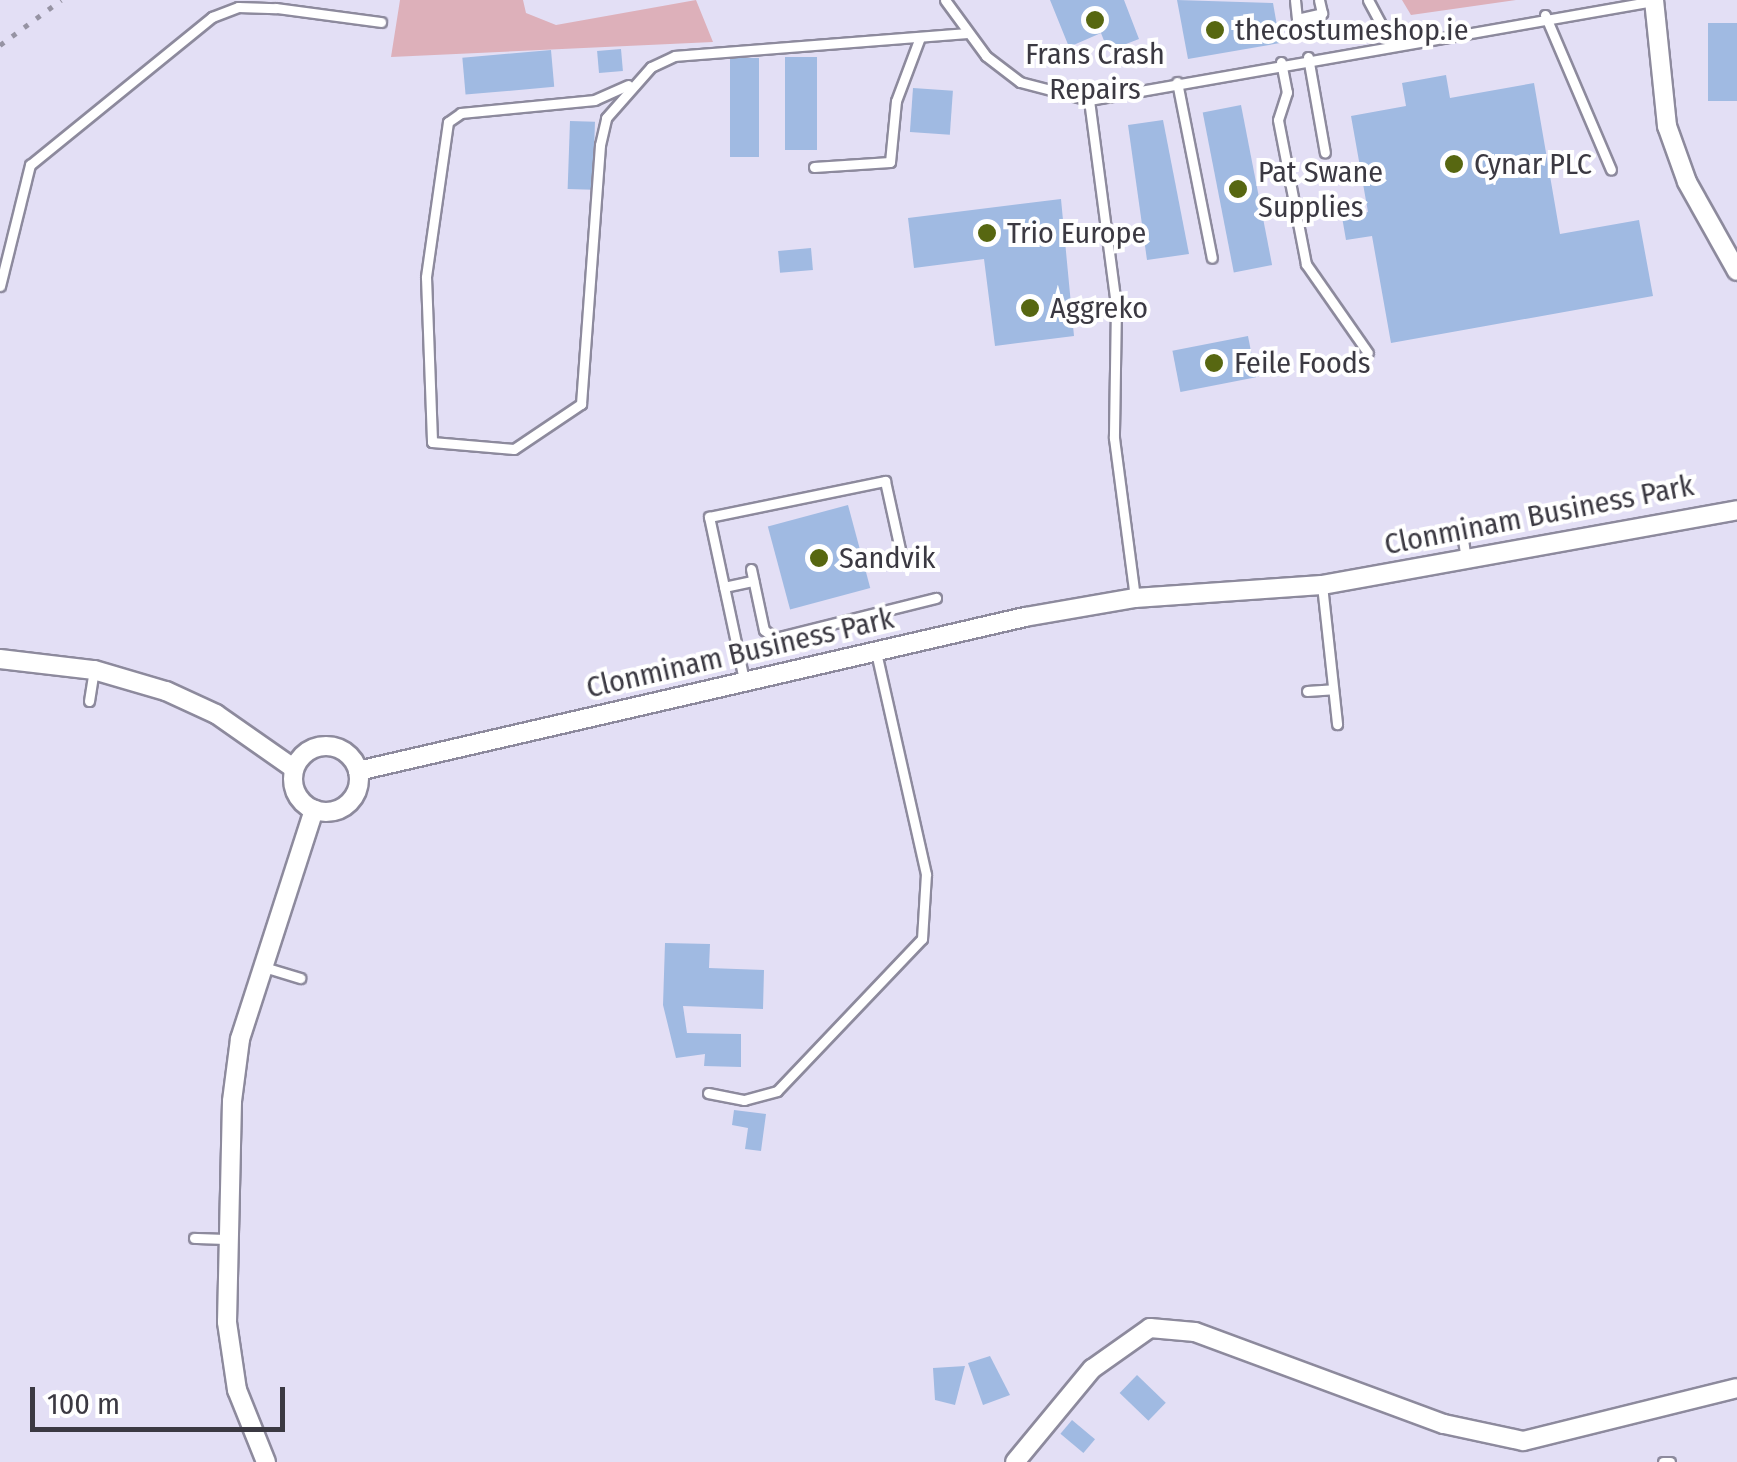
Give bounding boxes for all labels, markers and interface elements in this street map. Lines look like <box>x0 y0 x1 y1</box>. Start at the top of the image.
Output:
marker: Frans Crash Repairs <box>1084 9 1106 31</box>
place label: thecostumeshop.ie <box>1235 12 1468 48</box>
marker: thecostumeshop.ie <box>1204 19 1226 41</box>
place label: Frans Crash Repairs <box>1025 36 1165 106</box>
place label: Cynar PLC <box>1474 146 1592 182</box>
marker: Cynar PLC <box>1443 153 1465 175</box>
place label: Pat Swane Supplies <box>1258 154 1383 224</box>
marker: Pat Swane Supplies <box>1227 178 1249 200</box>
place label: Trio Europe <box>1007 215 1146 251</box>
marker: Trio Europe <box>976 222 998 244</box>
place label: Aggreko <box>1050 290 1148 326</box>
marker: Aggreko <box>1019 297 1041 319</box>
place label: Feile Foods <box>1234 345 1371 381</box>
marker: Feile Foods <box>1203 352 1225 374</box>
street label: Clonminam Business Park <box>1381 467 1697 563</box>
place label: Sandvik <box>839 540 935 576</box>
marker: Sandvik <box>808 547 830 569</box>
street label: Clonminam Business Park <box>583 600 897 706</box>
scale bar <box>35 1367 290 1429</box>
text: 100 m <box>47 1386 120 1422</box>

